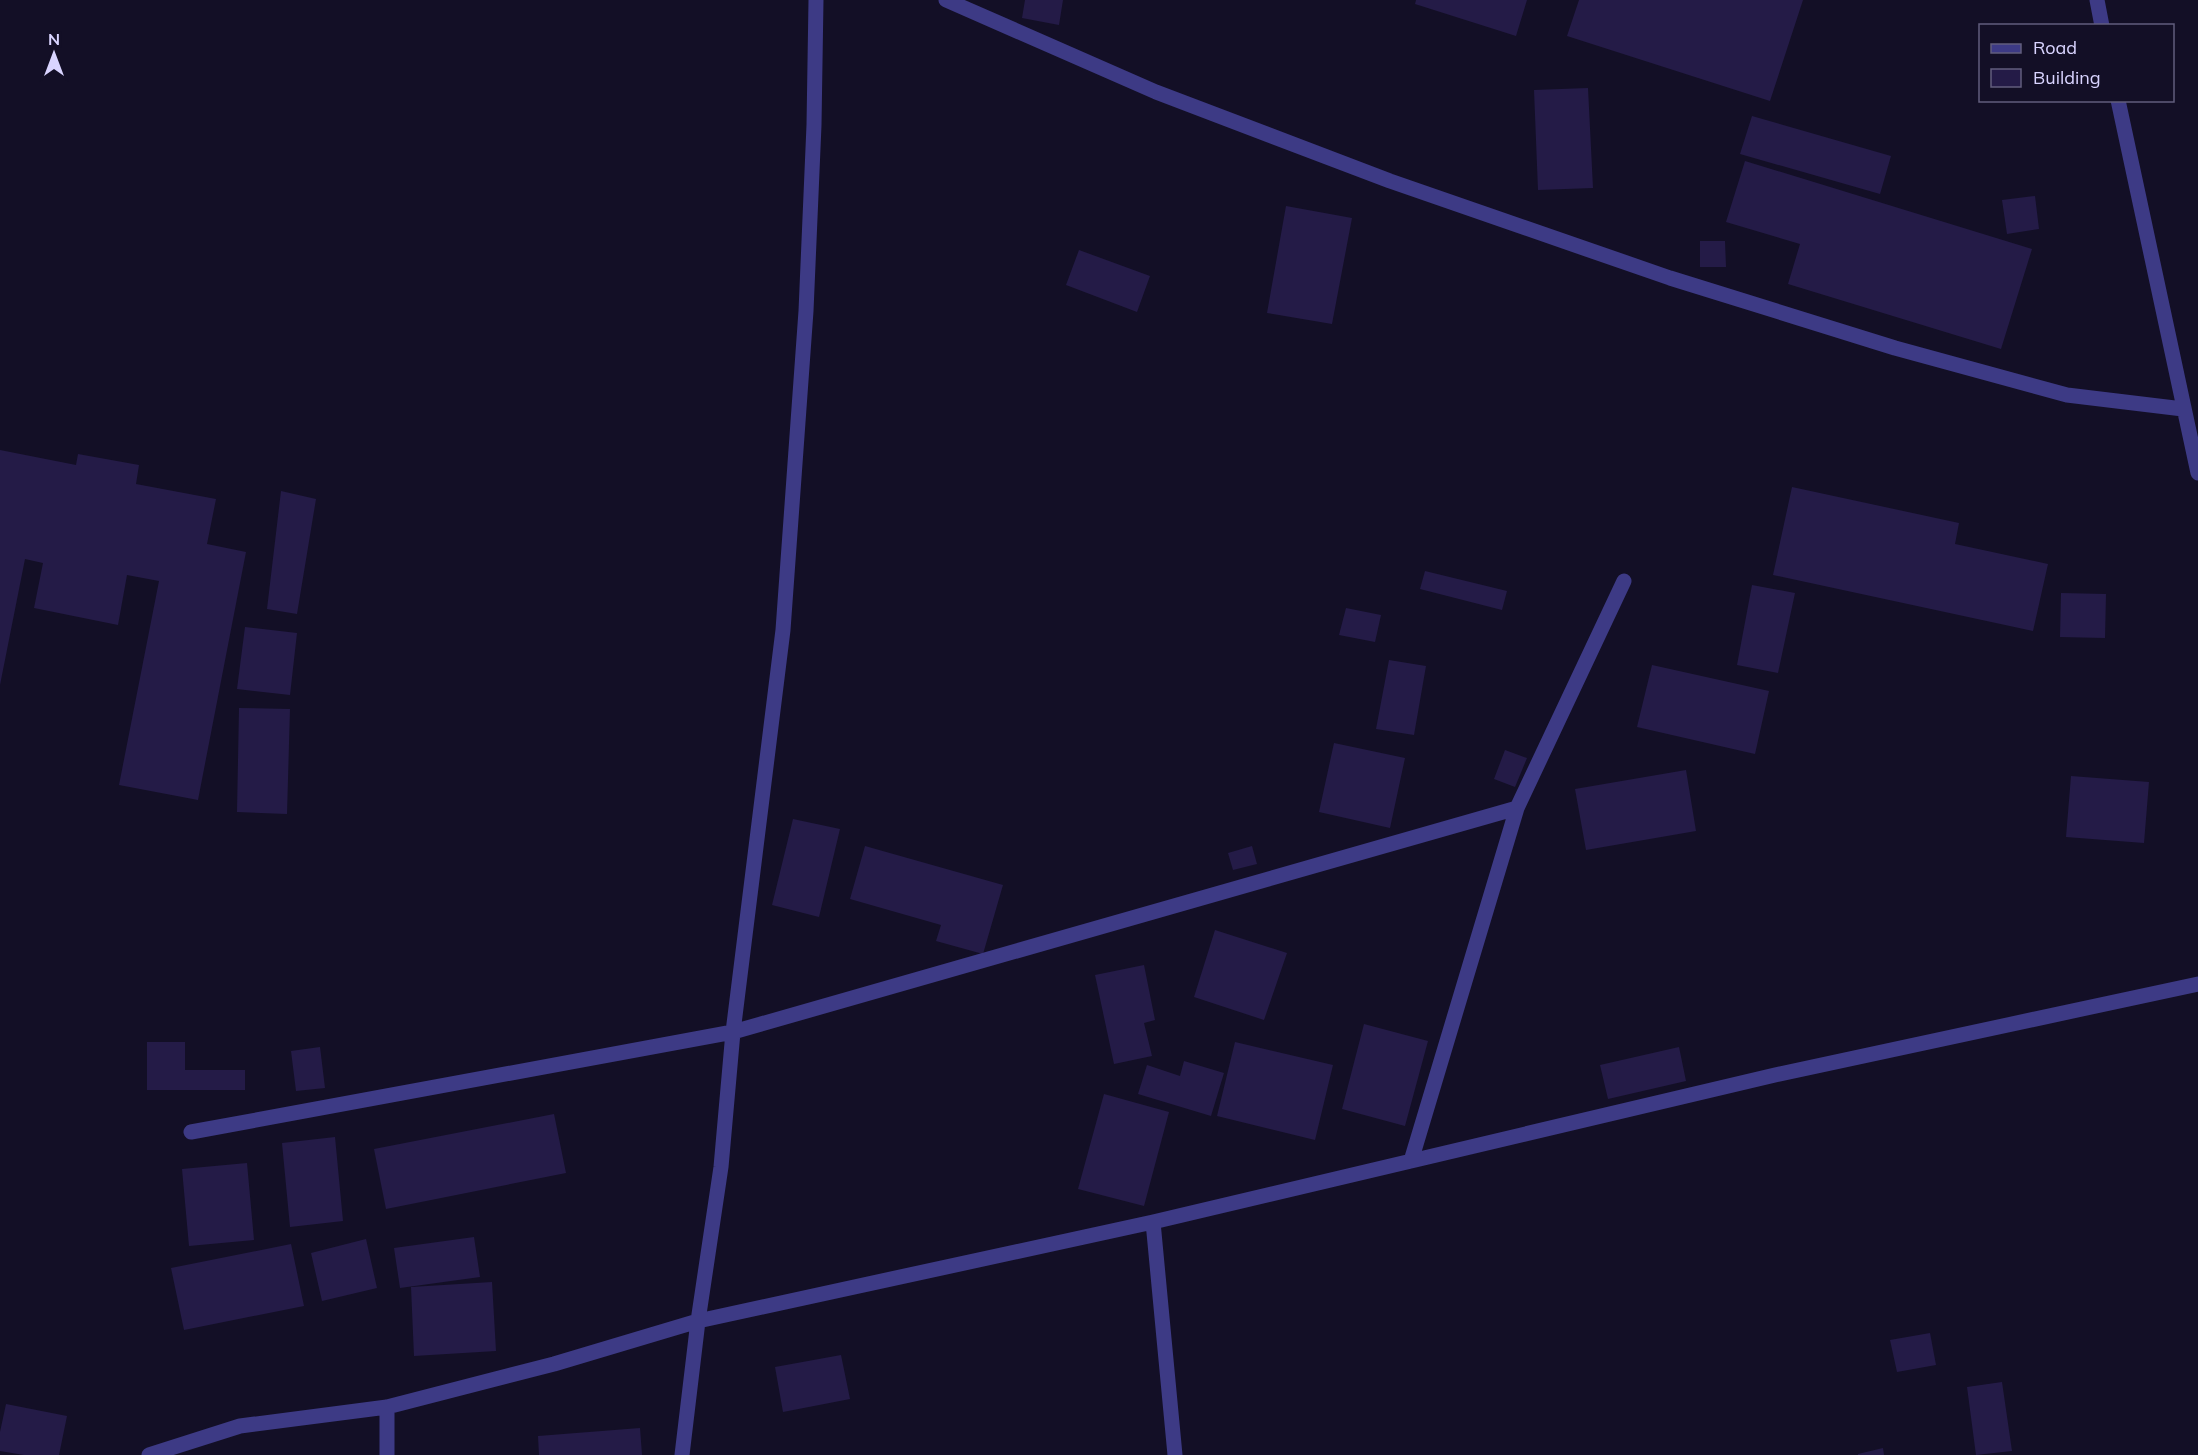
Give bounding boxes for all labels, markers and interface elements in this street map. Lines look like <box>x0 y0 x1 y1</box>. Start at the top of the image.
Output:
north arrow <box>24 24 84 84</box>
legend <box>1979 24 2174 102</box>
text: N <box>48 29 60 49</box>
text: Road <box>2033 36 2077 59</box>
text: Building <box>2033 66 2101 89</box>

